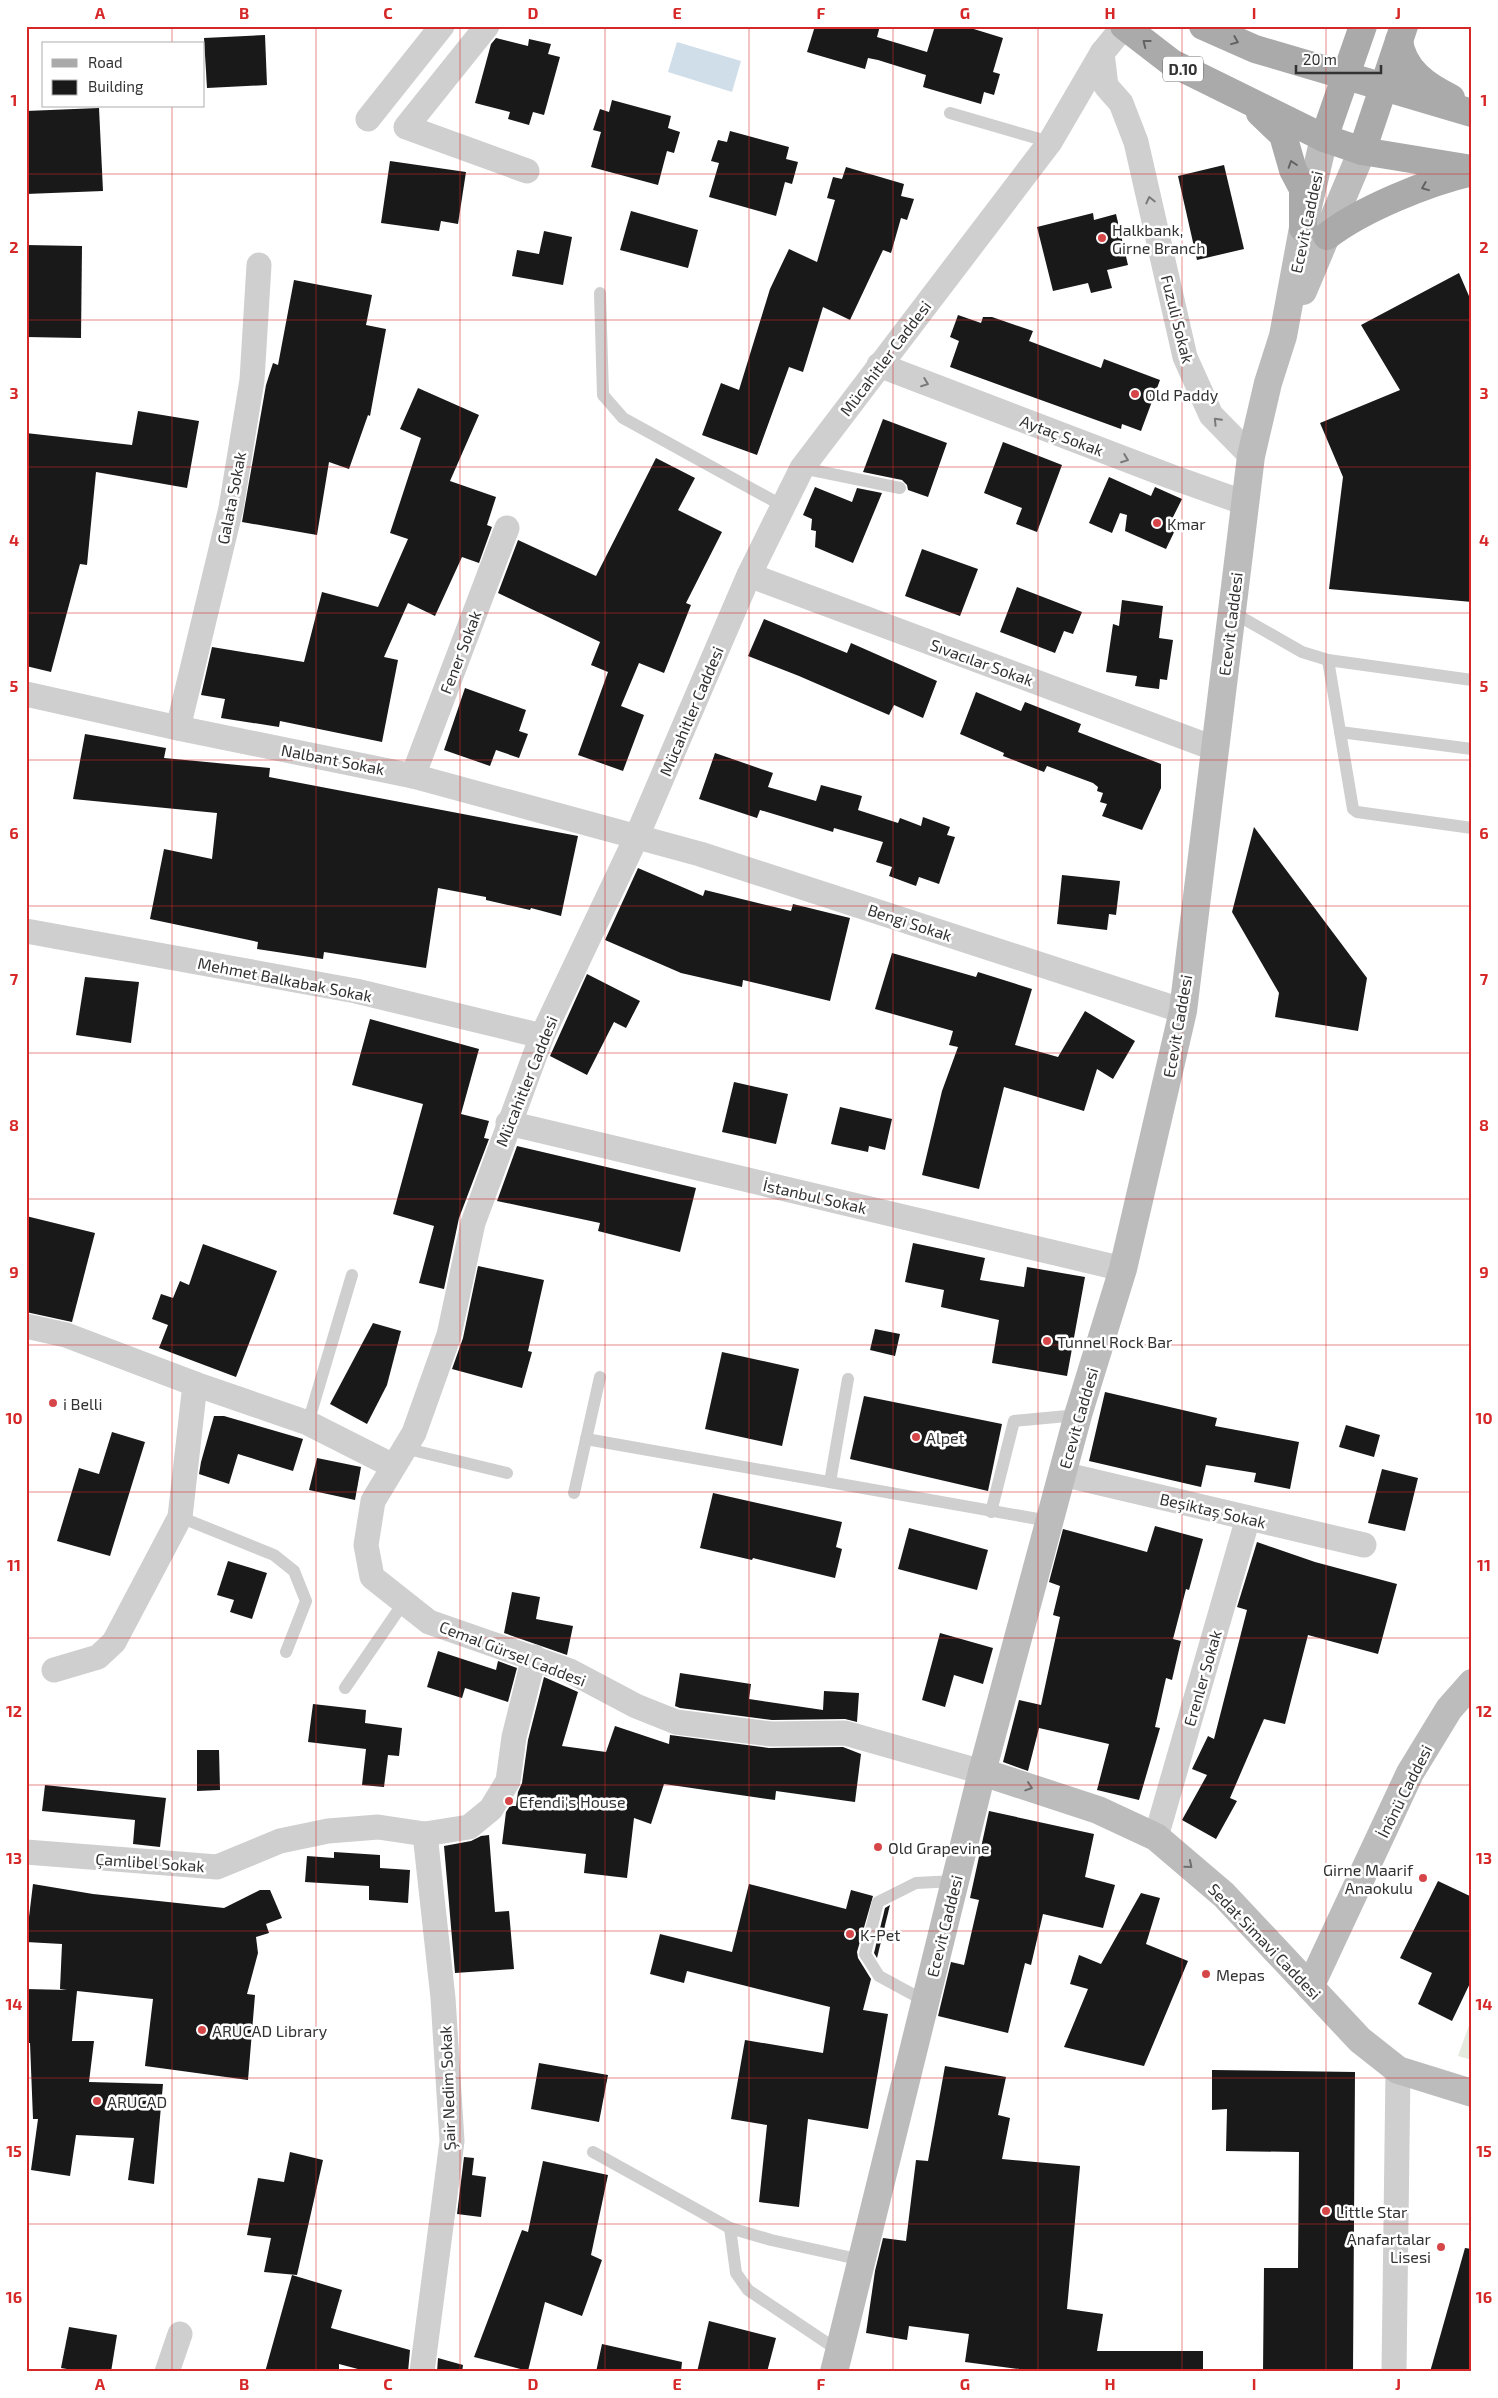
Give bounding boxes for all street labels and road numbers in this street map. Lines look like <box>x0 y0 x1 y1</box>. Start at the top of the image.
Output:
road number: D.10 <box>1163 56 1203 82</box>
street label: Ecevit Caddesi <box>1286 169 1326 275</box>
street label: Fuzuli Sokak <box>1158 273 1198 365</box>
street label: Mücahitler Caddesi <box>836 297 934 419</box>
street label: Aytaç Sokak <box>1017 410 1106 460</box>
street label: Galata Sokak <box>213 450 249 546</box>
street label: Ecevit Caddesi <box>1214 571 1246 677</box>
street label: Fener Sokak <box>435 608 485 696</box>
street label: Sıvacılar Sokak <box>928 635 1036 689</box>
street label: Mücahitler Caddesi <box>655 643 727 779</box>
street label: Nalbant Sokak <box>280 740 386 778</box>
street label: Bengi Sokak <box>865 899 955 945</box>
street label: Mehmet Balkabak Sokak <box>196 953 374 1005</box>
street label: Ecevit Caddesi <box>1159 973 1195 1079</box>
street label: Mücahitler Caddesi <box>491 1013 561 1149</box>
street label: İstanbul Sokak <box>761 1175 869 1217</box>
street label: Ecevit Caddesi <box>1055 1365 1101 1471</box>
street label: Beşiktaş Sokak <box>1158 1489 1268 1532</box>
street label: Cemal Gürsel Caddesi <box>437 1616 589 1690</box>
street label: Erenler Sokak <box>1179 1628 1225 1728</box>
street label: İnönü Caddesi <box>1372 1741 1436 1841</box>
street label: Çamlibel Sokak <box>95 1849 205 1876</box>
street label: Ecevit Caddesi <box>922 1873 966 1979</box>
street label: Sedat Simavi Caddesi <box>1205 1879 1325 2003</box>
street label: Şair Nedim Sokak <box>435 2025 460 2151</box>

